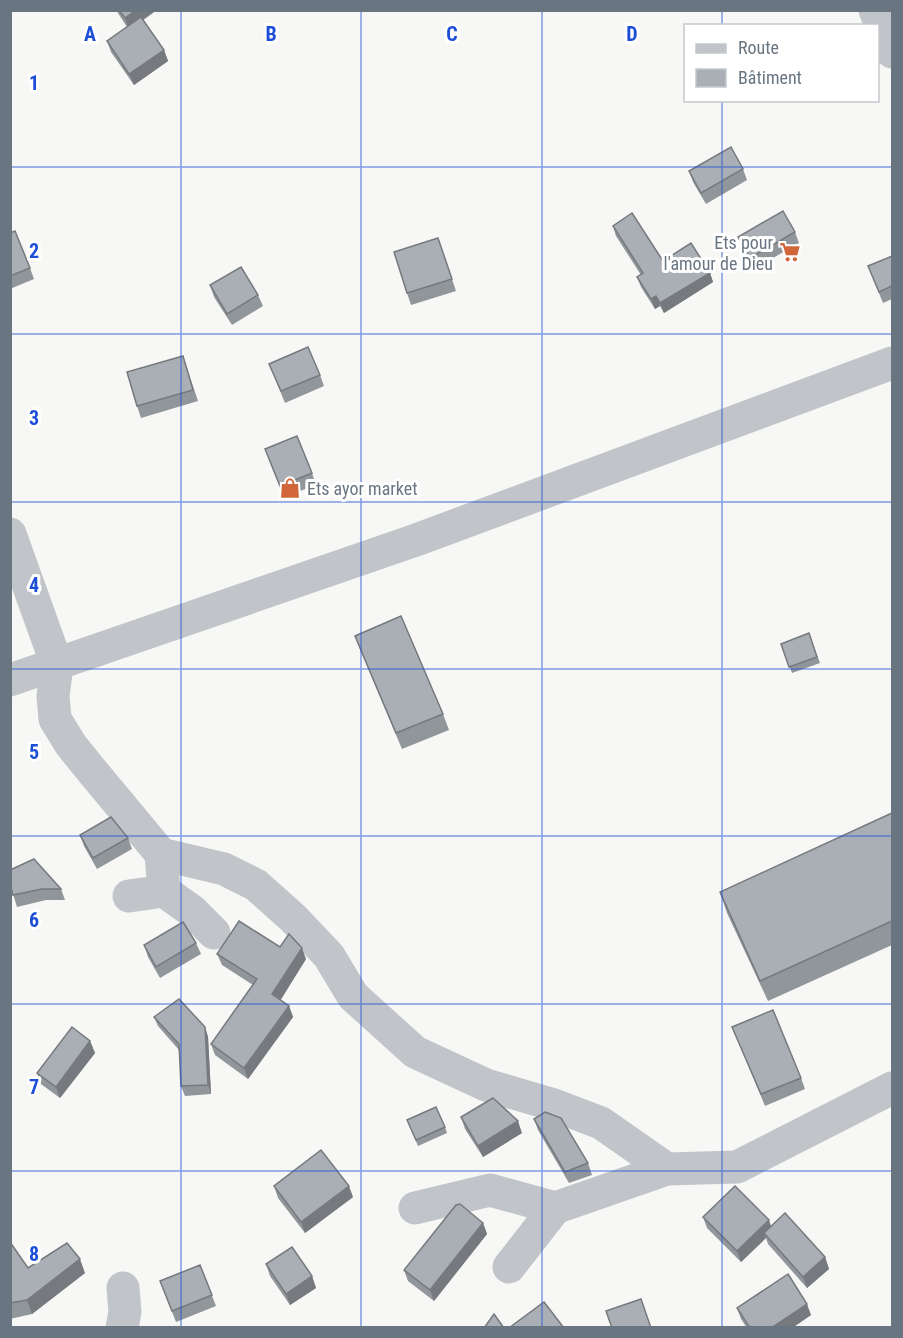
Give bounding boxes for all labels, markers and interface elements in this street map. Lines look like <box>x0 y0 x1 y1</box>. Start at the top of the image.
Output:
text: A <box>84 22 96 46</box>
text: B <box>265 22 277 46</box>
text: C <box>446 22 458 46</box>
text: D <box>626 22 638 46</box>
legend <box>684 24 879 102</box>
text: Route <box>738 37 779 58</box>
text: Bâtiment <box>738 67 802 88</box>
text: 1 <box>29 71 39 95</box>
place label: Ets pour l'amour de Dieu <box>664 232 774 274</box>
text: 2 <box>29 239 39 263</box>
supermarket icon: Ets pour l'amour de Dieu <box>778 240 802 264</box>
text: 3 <box>29 406 39 430</box>
shop icon: Ets ayor market <box>278 476 302 500</box>
place label: Ets ayor market <box>307 478 417 499</box>
text: 4 <box>29 573 39 597</box>
text: 5 <box>29 740 39 764</box>
text: 6 <box>29 908 39 932</box>
text: 7 <box>29 1075 39 1099</box>
text: 8 <box>29 1242 39 1266</box>

